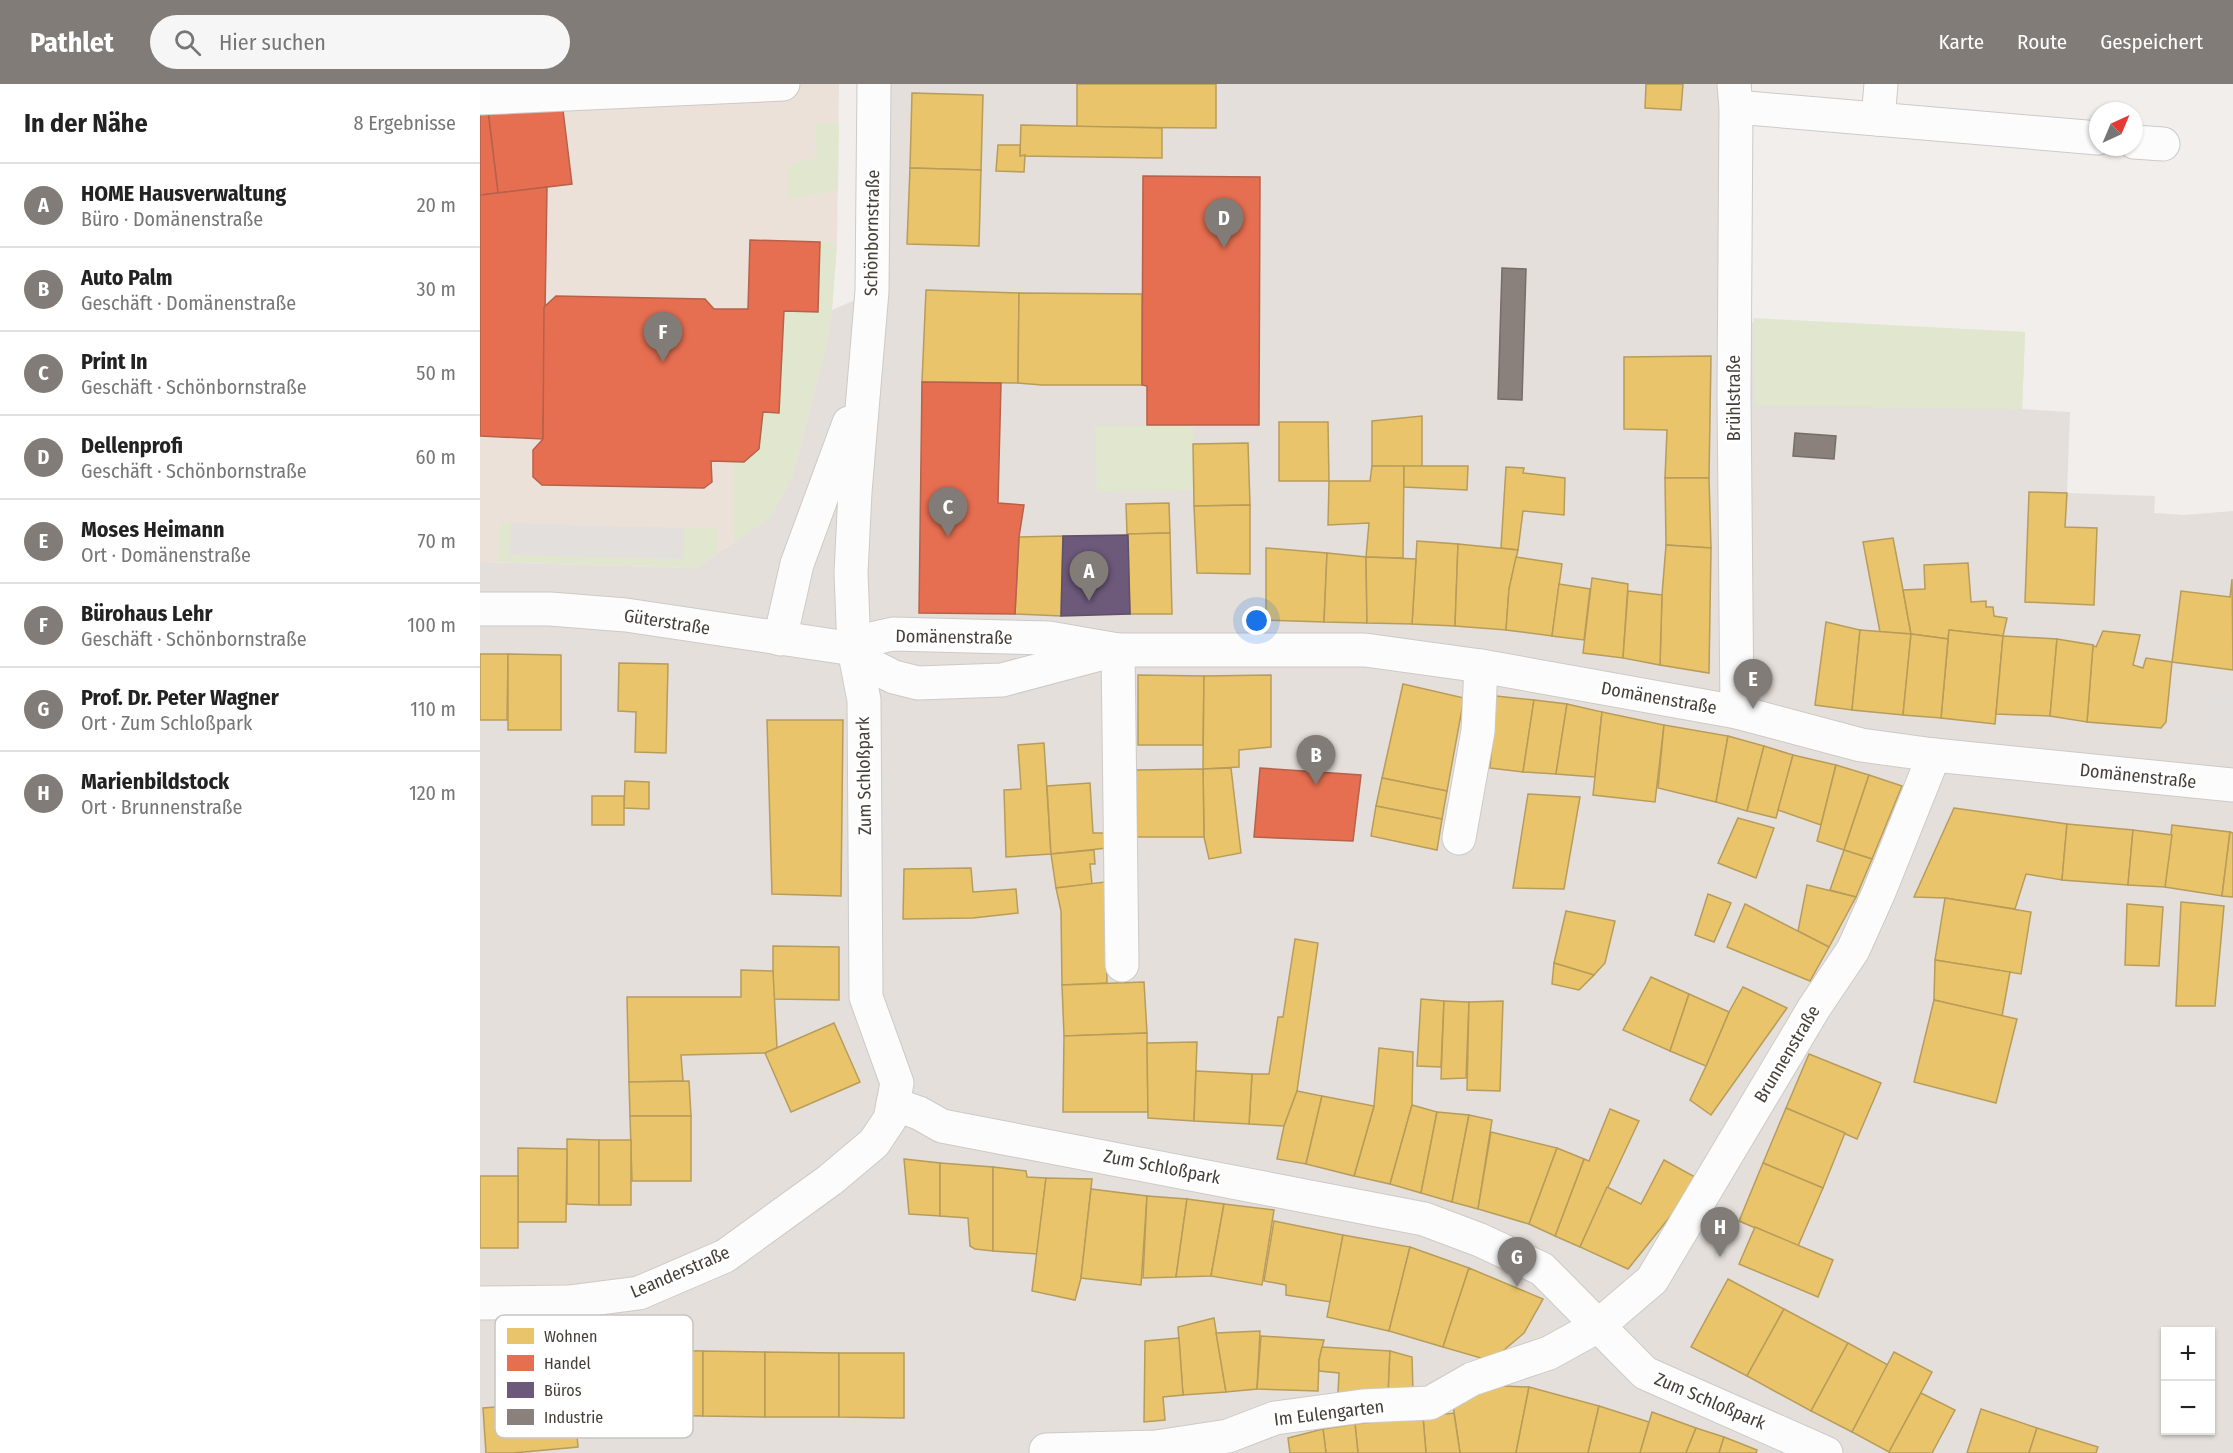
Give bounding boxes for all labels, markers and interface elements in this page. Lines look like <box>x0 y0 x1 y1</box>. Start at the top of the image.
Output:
search box <box>150 15 570 69</box>
text: Pathlet <box>30 26 114 59</box>
icon: search <box>171 26 204 59</box>
text: Hier suchen <box>219 29 326 56</box>
text: Karte <box>1939 29 1984 55</box>
text: Route <box>2017 29 2067 55</box>
text: Gespeichert <box>2100 29 2203 55</box>
north arrow <box>2089 102 2143 156</box>
text: In der Nähe <box>24 108 148 139</box>
text: 8 Ergebnisse <box>353 111 456 135</box>
street label: Schönbornstraße <box>860 169 884 296</box>
text: HOME Hausverwaltung <box>81 180 286 207</box>
text: A <box>38 193 49 217</box>
text: 20 m <box>417 193 456 217</box>
pin: D <box>1204 198 1244 248</box>
text: Büro · Domänenstraße <box>81 207 263 231</box>
text: Auto Palm <box>81 264 172 291</box>
text: B <box>38 277 49 301</box>
text: 30 m <box>416 277 456 301</box>
text: Geschäft · Domänenstraße <box>81 291 296 315</box>
pin: F <box>644 312 682 362</box>
text: Print In <box>81 348 148 375</box>
street label: Brühlstraße <box>1723 355 1745 441</box>
text: C <box>38 361 49 385</box>
text: 50 m <box>416 361 456 385</box>
text: Geschäft · Schönbornstraße <box>81 375 307 399</box>
text: Dellenprofi <box>81 432 183 459</box>
text: D <box>38 445 49 469</box>
text: 60 m <box>416 445 456 469</box>
text: Geschäft · Schönbornstraße <box>81 459 307 483</box>
pin: C <box>928 488 968 537</box>
text: Moses Heimann <box>81 516 224 543</box>
text: E <box>39 529 48 553</box>
text: 70 m <box>418 529 456 553</box>
text: Ort · Domänenstraße <box>81 543 251 567</box>
pin: A <box>1070 552 1108 601</box>
text: Bürohaus Lehr <box>81 600 213 627</box>
street label: Güterstraße <box>622 604 712 640</box>
your location <box>1242 606 1271 635</box>
text: F <box>39 613 48 637</box>
text: 100 m <box>407 613 456 637</box>
street label: Domänenstraße <box>895 625 1013 649</box>
text: Geschäft · Schönbornstraße <box>81 627 307 651</box>
pin: E <box>1734 660 1772 709</box>
street label: Domänenstraße <box>1599 677 1719 719</box>
text: Prof. Dr. Peter Wagner <box>81 684 279 711</box>
text: G <box>38 697 49 721</box>
text: 110 m <box>410 697 456 721</box>
text: Ort · Zum Schloßpark <box>81 711 252 735</box>
street label: Zum Schloßpark <box>852 716 876 835</box>
pin: B <box>1296 736 1336 785</box>
street label: Domänenstraße <box>2079 759 2197 793</box>
text: Marienbildstock <box>81 768 229 795</box>
text: H <box>37 781 50 805</box>
text: 120 m <box>409 781 456 805</box>
text: Ort · Brunnenstraße <box>81 795 242 819</box>
street label: Brunnenstraße <box>1749 1001 1825 1107</box>
street label: Zum Schloßpark <box>1102 1145 1223 1189</box>
pin: H <box>1700 1208 1740 1257</box>
pin: G <box>1498 1238 1536 1287</box>
street label: Leanderstraße <box>627 1241 733 1303</box>
legend <box>495 1315 693 1438</box>
text: Wohnen <box>544 1327 597 1346</box>
map controls <box>2161 1327 2215 1435</box>
button: + <box>2161 1327 2215 1381</box>
text: Handel <box>544 1354 591 1373</box>
street label: Zum Schloßpark <box>1651 1368 1769 1434</box>
text: Büros <box>544 1381 582 1400</box>
button: − <box>2161 1381 2215 1435</box>
street label: Im Eulengarten <box>1273 1395 1385 1431</box>
text: Industrie <box>544 1408 603 1427</box>

